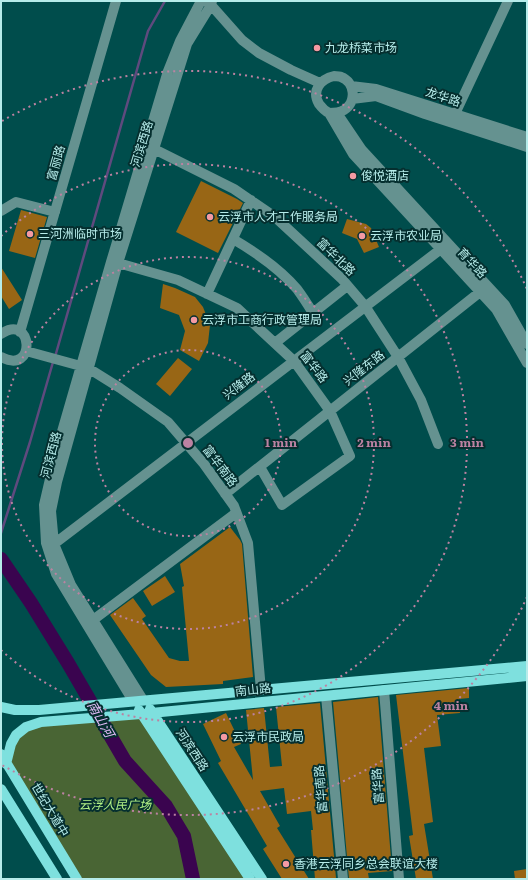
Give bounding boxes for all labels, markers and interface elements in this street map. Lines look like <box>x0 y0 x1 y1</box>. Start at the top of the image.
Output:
place label: 九龙桥菜市场 <box>325 38 397 56</box>
marker: 九龙桥菜市场 <box>312 43 322 53</box>
street label: 龙华路 <box>423 82 463 110</box>
street label: 河滨西路 <box>125 118 157 169</box>
street label: 富丽路 <box>41 143 69 183</box>
place label: 俊悦酒店 <box>361 166 409 184</box>
marker: 俊悦酒店 <box>348 171 358 181</box>
place label: 云浮市人才工作服务局 <box>218 207 338 225</box>
marker: 云浮市人才工作服务局 <box>205 212 215 222</box>
place label: 三河洲临时市场 <box>38 224 122 242</box>
place label: 云浮市农业局 <box>370 226 442 244</box>
marker: 三河洲临时市场 <box>25 229 35 239</box>
marker: 云浮市农业局 <box>357 231 367 241</box>
street label: 富华北路 <box>313 233 360 279</box>
street label: 育华路 <box>454 243 492 282</box>
place label: 云浮市工商行政管理局 <box>202 310 322 328</box>
marker: 云浮市工商行政管理局 <box>189 315 199 325</box>
street label: 兴隆东路 <box>339 345 388 389</box>
street label: 富华路 <box>297 347 333 386</box>
street label: 兴隆路 <box>219 367 258 403</box>
street label: 河滨西路 <box>35 429 65 480</box>
text: 1 min <box>265 433 298 451</box>
text: 2 min <box>357 433 391 451</box>
text: 3 min <box>450 433 485 451</box>
centre of rings <box>181 436 195 450</box>
street label: 富华南路 <box>199 441 242 490</box>
street label: 南山路 <box>234 678 272 700</box>
text: 4 min <box>434 696 469 714</box>
water label: 南山河 <box>83 697 121 743</box>
street label: 河滨西路 <box>172 724 213 774</box>
place label: 云浮市民政局 <box>232 727 304 745</box>
marker: 云浮市民政局 <box>219 732 229 742</box>
street label: 富华南路 <box>309 764 331 814</box>
street label: 富华路 <box>366 767 388 805</box>
street label: 世纪大道中 <box>28 779 74 840</box>
park label: 云浮人民广场 <box>79 795 152 813</box>
place label: 香港云浮同乡总会联谊大楼 <box>294 854 438 872</box>
marker: 香港云浮同乡总会联谊大楼 <box>281 859 291 869</box>

